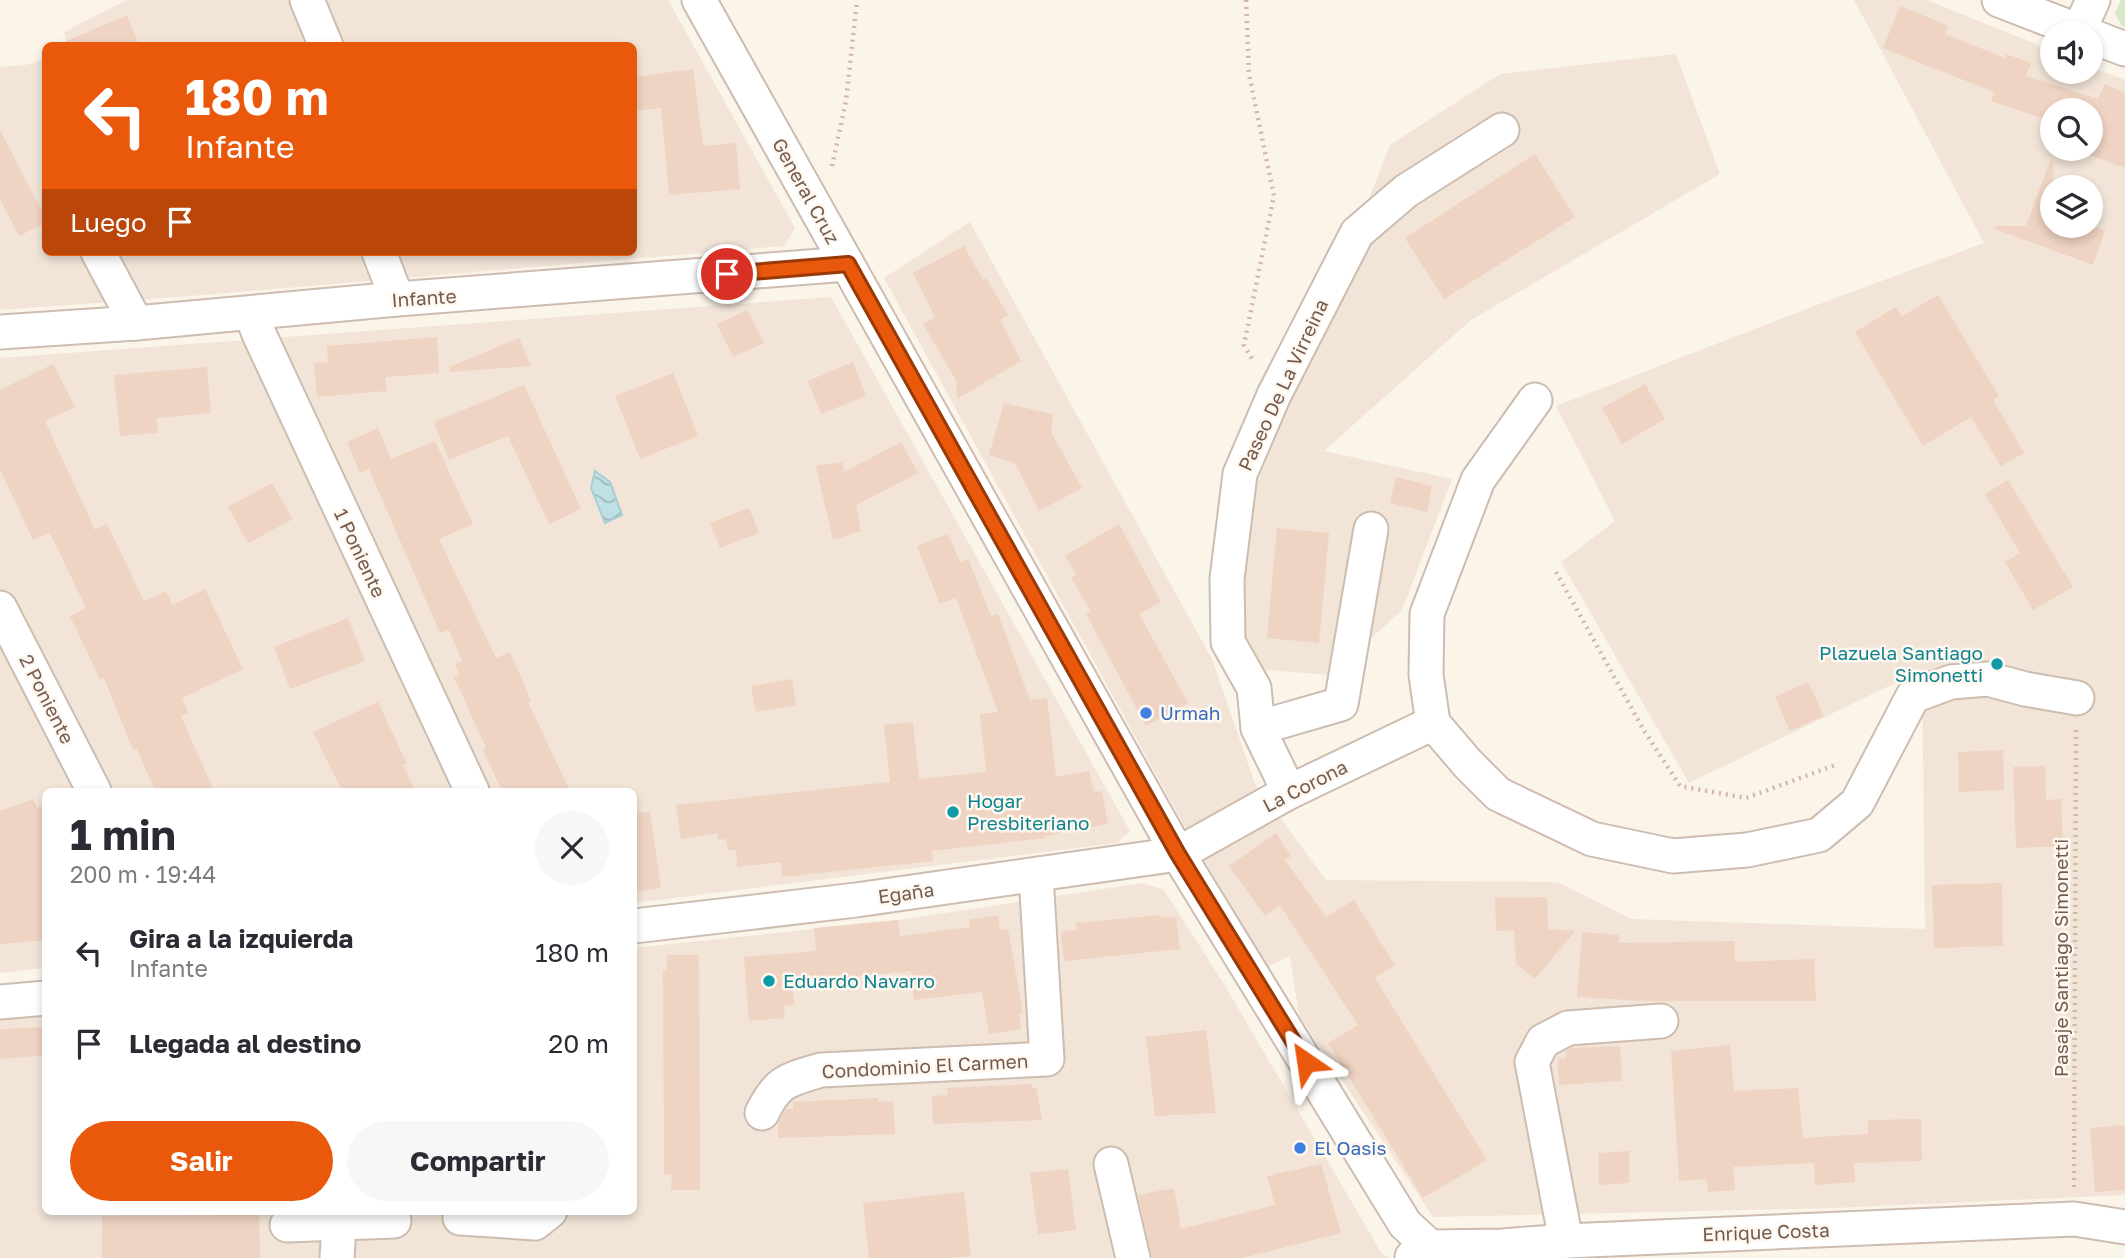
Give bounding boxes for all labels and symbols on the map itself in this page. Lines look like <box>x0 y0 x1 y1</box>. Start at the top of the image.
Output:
street label: General Cruz <box>768 134 845 248</box>
pin <box>697 244 757 304</box>
street label: Infante <box>391 284 457 311</box>
street label: Paseo De La Virreina <box>1233 295 1332 474</box>
street label: 1 Poniente <box>330 505 391 601</box>
place label: Plazuela Santiago Simonetti <box>1819 641 1983 686</box>
street label: 2 Poniente <box>15 650 80 747</box>
marker: Plazuela Santiago Simonetti <box>1989 656 2005 672</box>
place label: Urmah <box>1160 701 1221 724</box>
marker: Urmah <box>1138 705 1154 721</box>
street label: La Corona <box>1259 754 1351 817</box>
place label: Hogar Presbiteriano <box>967 789 1089 834</box>
marker: Hogar Presbiteriano <box>945 804 961 820</box>
street label: Pasaje Santiago Simonetti <box>2049 839 2072 1077</box>
street label: Egaña <box>876 877 935 908</box>
place label: Eduardo Navarro <box>783 969 935 992</box>
marker: Eduardo Navarro <box>761 973 777 989</box>
position arrow <box>1269 1025 1343 1099</box>
street label: Condominio El Carmen <box>821 1049 1029 1082</box>
place label: El Oasis <box>1314 1136 1386 1159</box>
marker: El Oasis <box>1292 1140 1308 1156</box>
street label: Enrique Costa <box>1702 1218 1830 1245</box>

